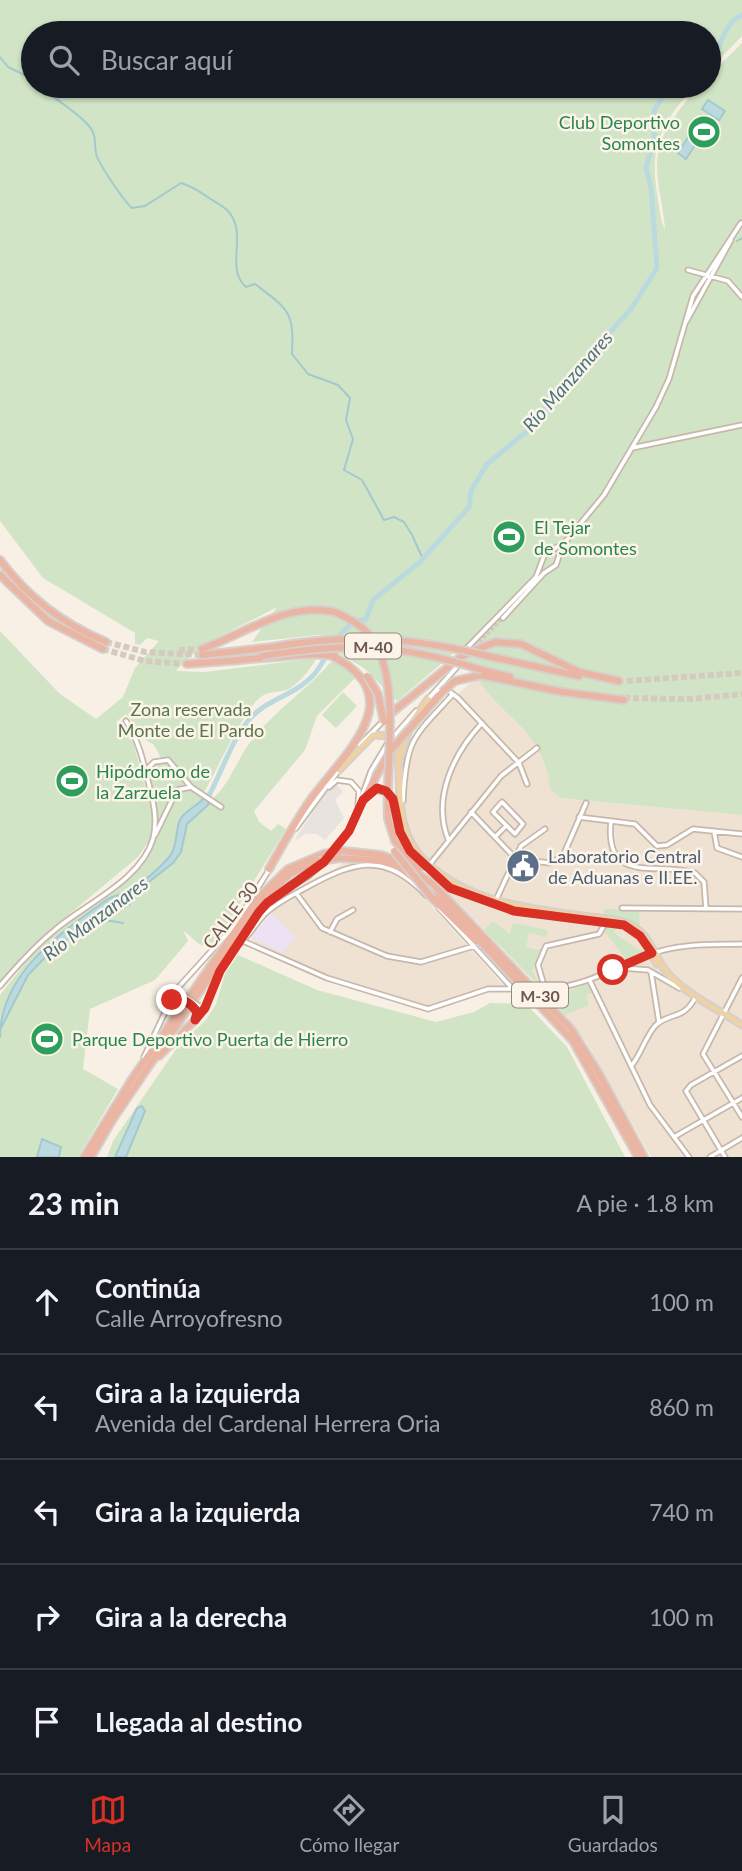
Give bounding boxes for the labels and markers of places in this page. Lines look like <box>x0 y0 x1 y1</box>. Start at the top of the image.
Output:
place label: Club Deportivo Somontes <box>559 111 680 154</box>
sports icon: Club Deportivo Somontes <box>685 113 723 151</box>
place label: El Tejar de Somontes <box>534 516 637 559</box>
sports icon: El Tejar de Somontes <box>490 518 528 556</box>
place label: Hipódromo de la Zarzuela <box>96 760 210 803</box>
sports icon: Hipódromo de la Zarzuela <box>53 762 91 800</box>
place label: Laboratorio Central de Aduanas e II.EE. <box>548 845 701 888</box>
public building icon: Laboratorio Central de Aduanas e II.EE. <box>504 847 542 885</box>
sports icon: Parque Deportivo Puerta de Hierro <box>28 1020 66 1058</box>
place label: Parque Deportivo Puerta de Hierro <box>72 1028 348 1050</box>

